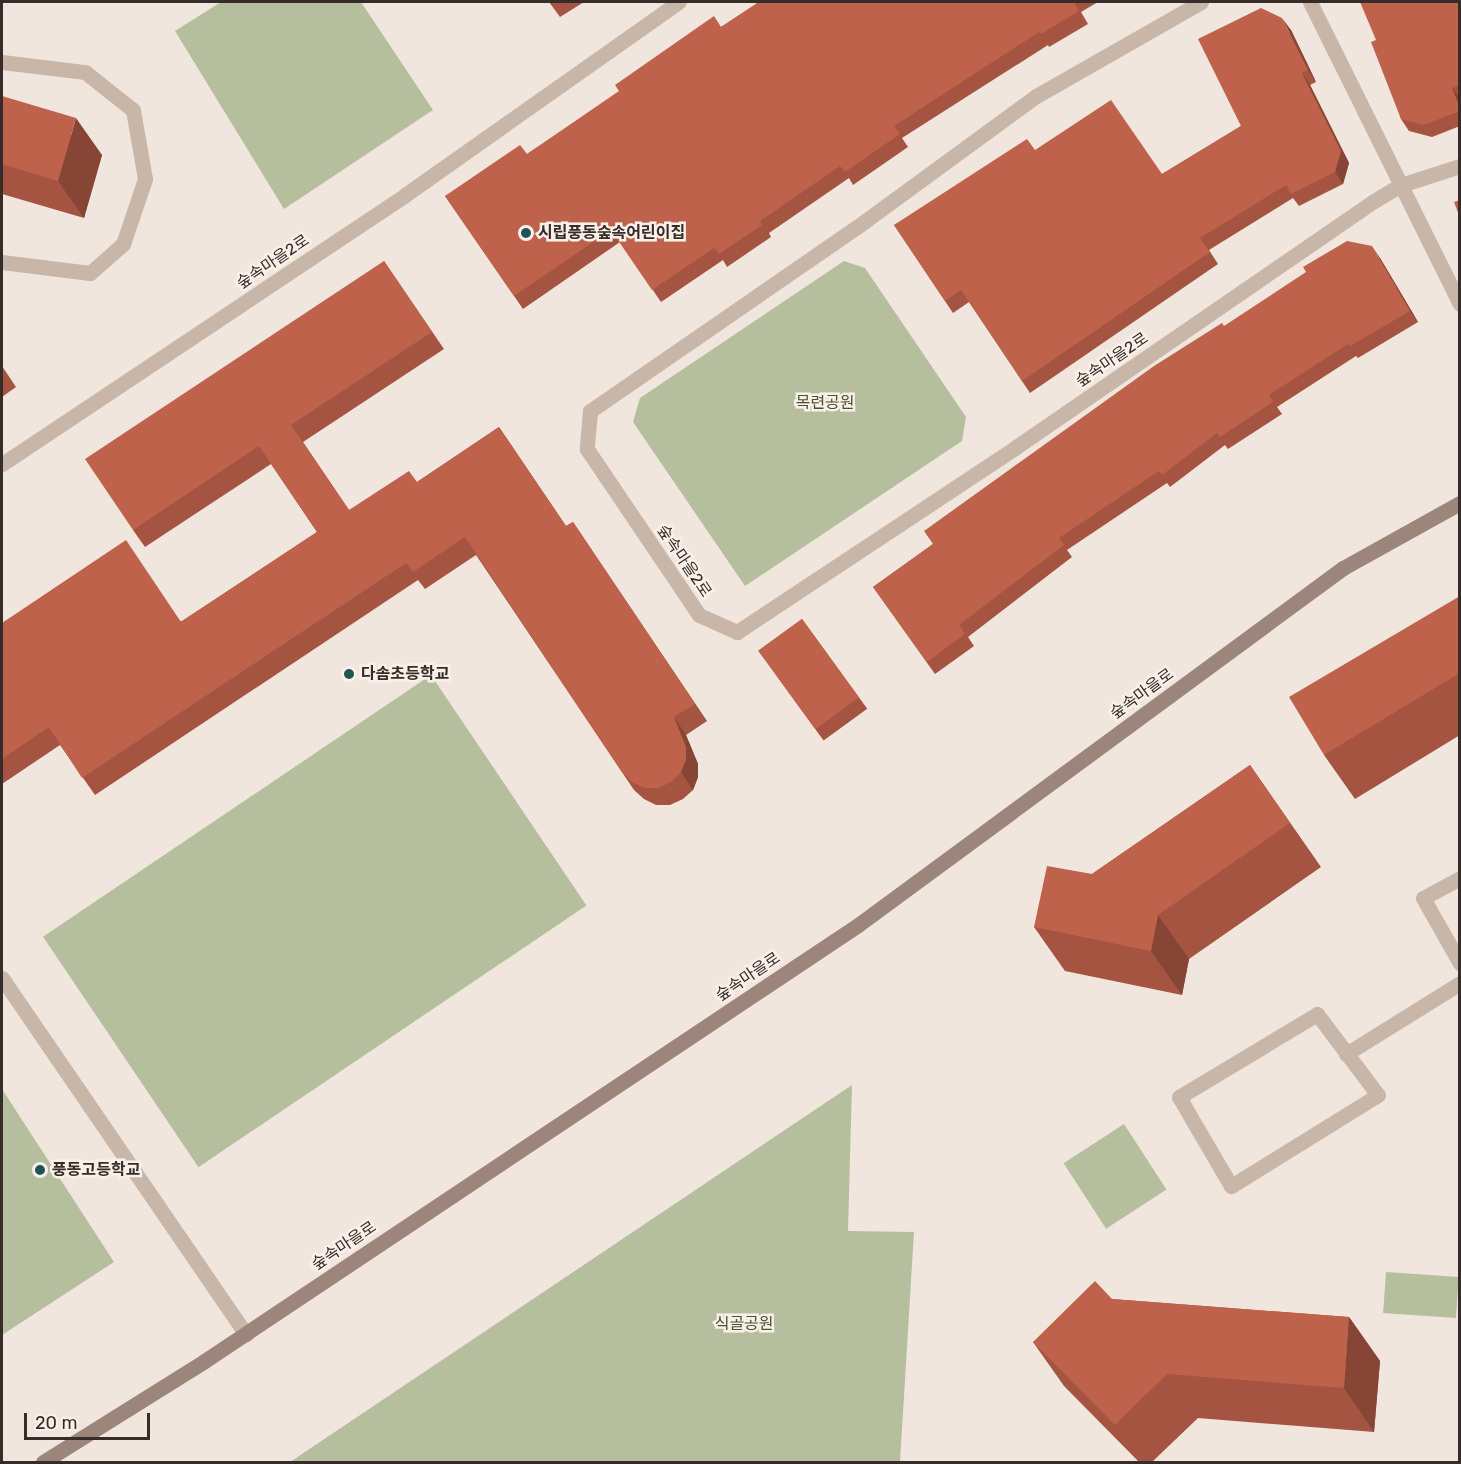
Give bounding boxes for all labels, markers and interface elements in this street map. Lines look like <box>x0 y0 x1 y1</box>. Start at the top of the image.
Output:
place label: 시립풍동숲속어린이집 <box>538 223 685 243</box>
marker: 시립풍동숲속어린이집 <box>519 226 533 240</box>
street label: 숲속마을2로 <box>233 231 313 293</box>
street label: 숲속마을2로 <box>1072 329 1152 391</box>
park label: 목련공원 <box>796 393 854 413</box>
street label: 숲속마을2로 <box>653 521 715 601</box>
place label: 다솜초등학교 <box>361 664 449 684</box>
street label: 숲속마을로 <box>1107 665 1177 723</box>
marker: 다솜초등학교 <box>342 667 356 681</box>
street label: 숲속마을로 <box>712 948 784 1006</box>
place label: 풍동고등학교 <box>52 1160 140 1180</box>
marker: 풍동고등학교 <box>33 1163 47 1177</box>
street label: 숲속마을로 <box>308 1217 380 1275</box>
park label: 식골공원 <box>715 1314 773 1334</box>
scale bar <box>27 1401 153 1439</box>
text: 20 m <box>35 1412 77 1434</box>

